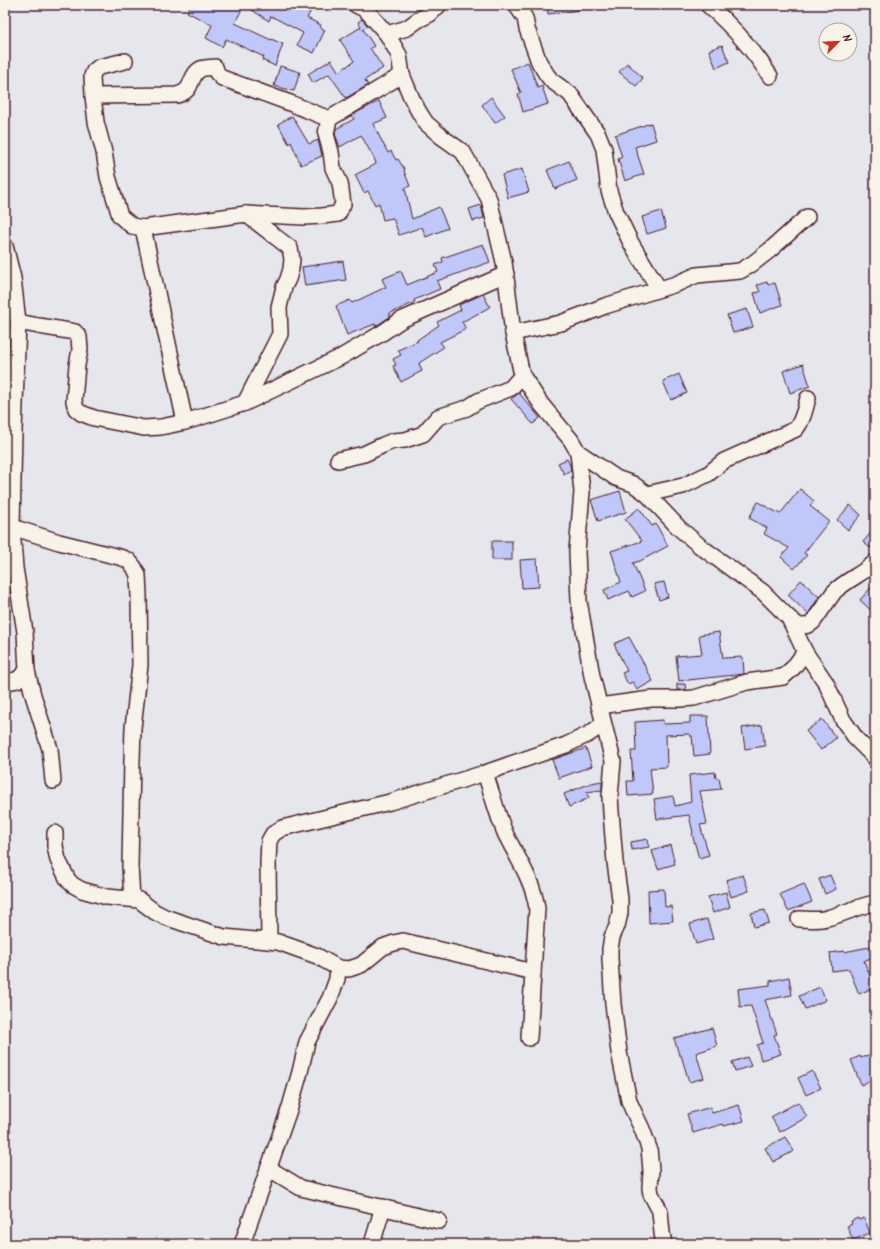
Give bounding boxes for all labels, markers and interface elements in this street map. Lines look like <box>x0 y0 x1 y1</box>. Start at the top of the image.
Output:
north arrow <box>818 22 858 62</box>
text: N <box>837 32 856 45</box>

